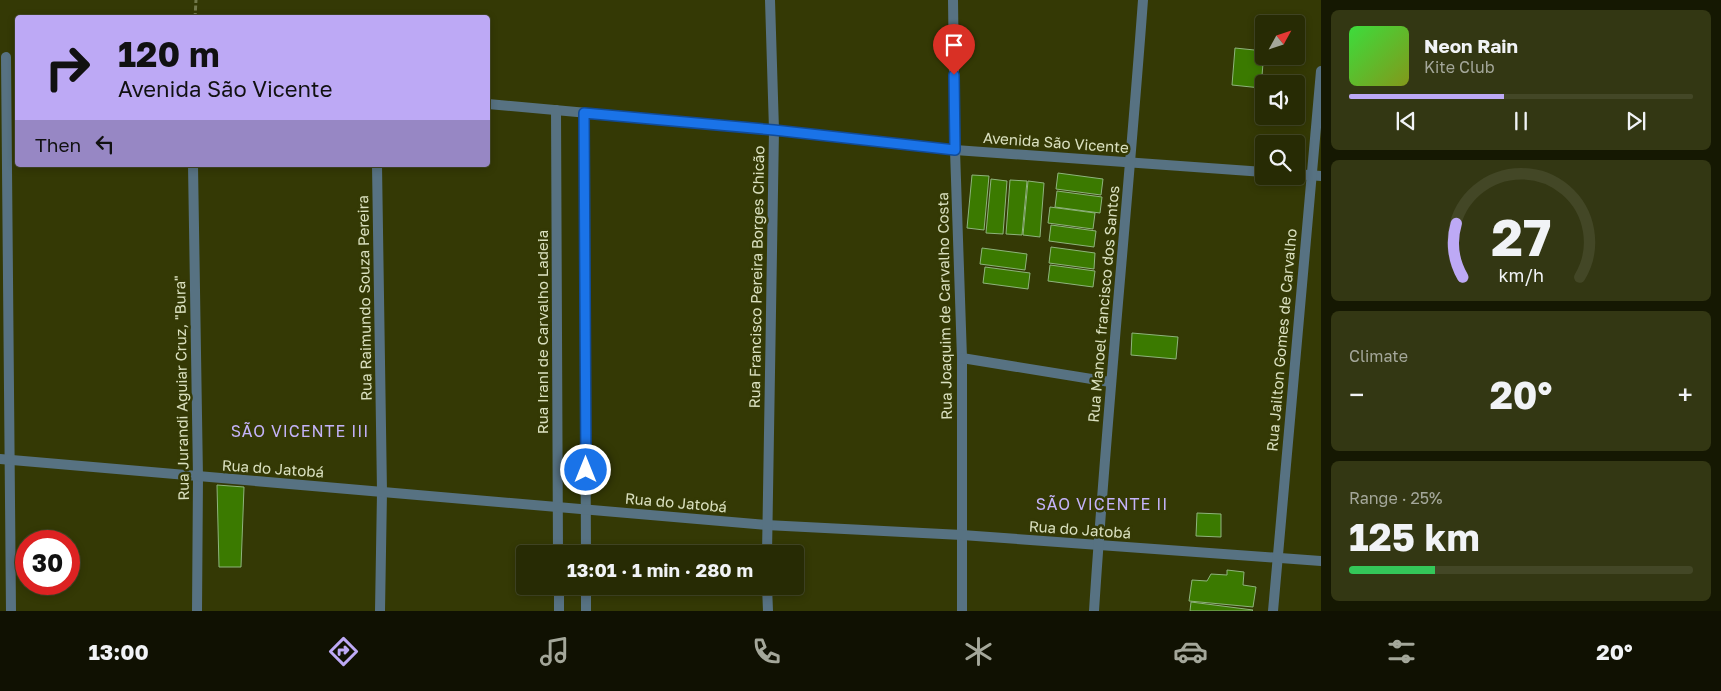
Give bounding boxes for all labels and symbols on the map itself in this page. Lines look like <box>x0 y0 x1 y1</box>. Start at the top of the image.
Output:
north arrow <box>1255 15 1305 65</box>
pin <box>933 24 975 75</box>
street label: Avenida São Vicente <box>982 128 1130 156</box>
street label: Rua Francisco Pereira Borges Chicão <box>745 145 767 409</box>
street label: Rua Manoel francisco dos Santos <box>1084 185 1122 423</box>
street label: Rua Joaquim de Carvalho Costa <box>933 192 955 420</box>
street label: Rua Raimundo Souza Pereira <box>353 195 375 401</box>
street label: Rua Jailton Gomes de Carvalho <box>1262 228 1300 452</box>
street label: Rua Irani de Carvalho Ladeia <box>533 230 551 434</box>
street label: Rua Jurandi Aguiar Cruz, "Bura" <box>170 275 192 501</box>
district label: SÃO VICENTE III <box>231 421 369 441</box>
position arrow <box>559 443 611 495</box>
street label: Rua do Jatobá <box>221 455 325 481</box>
street label: Rua do Jatobá <box>624 489 728 515</box>
district label: SÃO VICENTE II <box>1036 494 1168 514</box>
street label: Rua do Jatobá <box>1028 516 1132 542</box>
speed limit sign: 30 <box>15 530 80 595</box>

